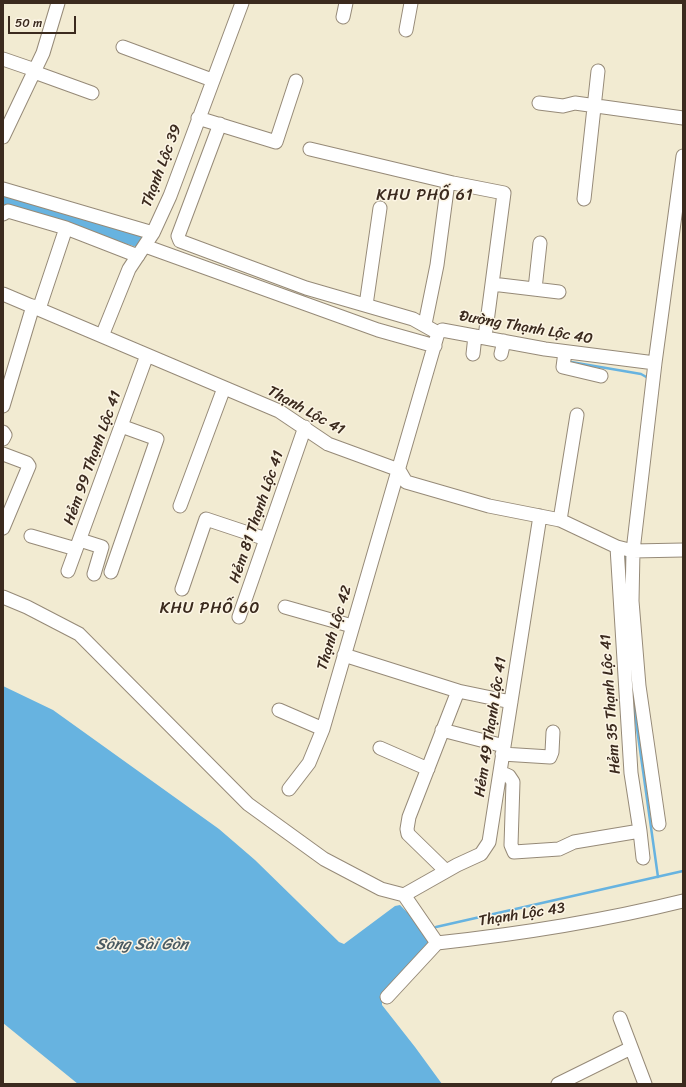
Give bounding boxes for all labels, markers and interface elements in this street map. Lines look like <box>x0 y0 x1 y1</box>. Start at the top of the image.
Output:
scale bar <box>10 8 78 34</box>
text: 50 m <box>15 12 42 34</box>
street label: Thạnh Lộc 39 <box>138 122 186 210</box>
district label: KHU PHỐ 61 <box>376 186 474 206</box>
street label: Đường Thạnh Lộc 40 <box>458 307 594 349</box>
street label: Thạnh Lộc 41 <box>264 382 348 440</box>
street label: Hẻm 99 Thạnh Lộc 41 <box>60 388 126 528</box>
street label: Hẻm 81 Thạnh Lộc 41 <box>226 449 288 585</box>
street label: Thạnh Lộc 42 <box>314 584 356 672</box>
district label: KHU PHỐ 60 <box>160 599 260 619</box>
street label: Hẻm 35 Thạnh Lộc 41 <box>597 633 625 775</box>
street label: Hẻm 49 Thạnh Lộc 41 <box>471 656 511 798</box>
street label: Thạnh Lộc 43 <box>478 899 566 931</box>
water label: Sông Sài Gòn <box>96 935 188 955</box>

